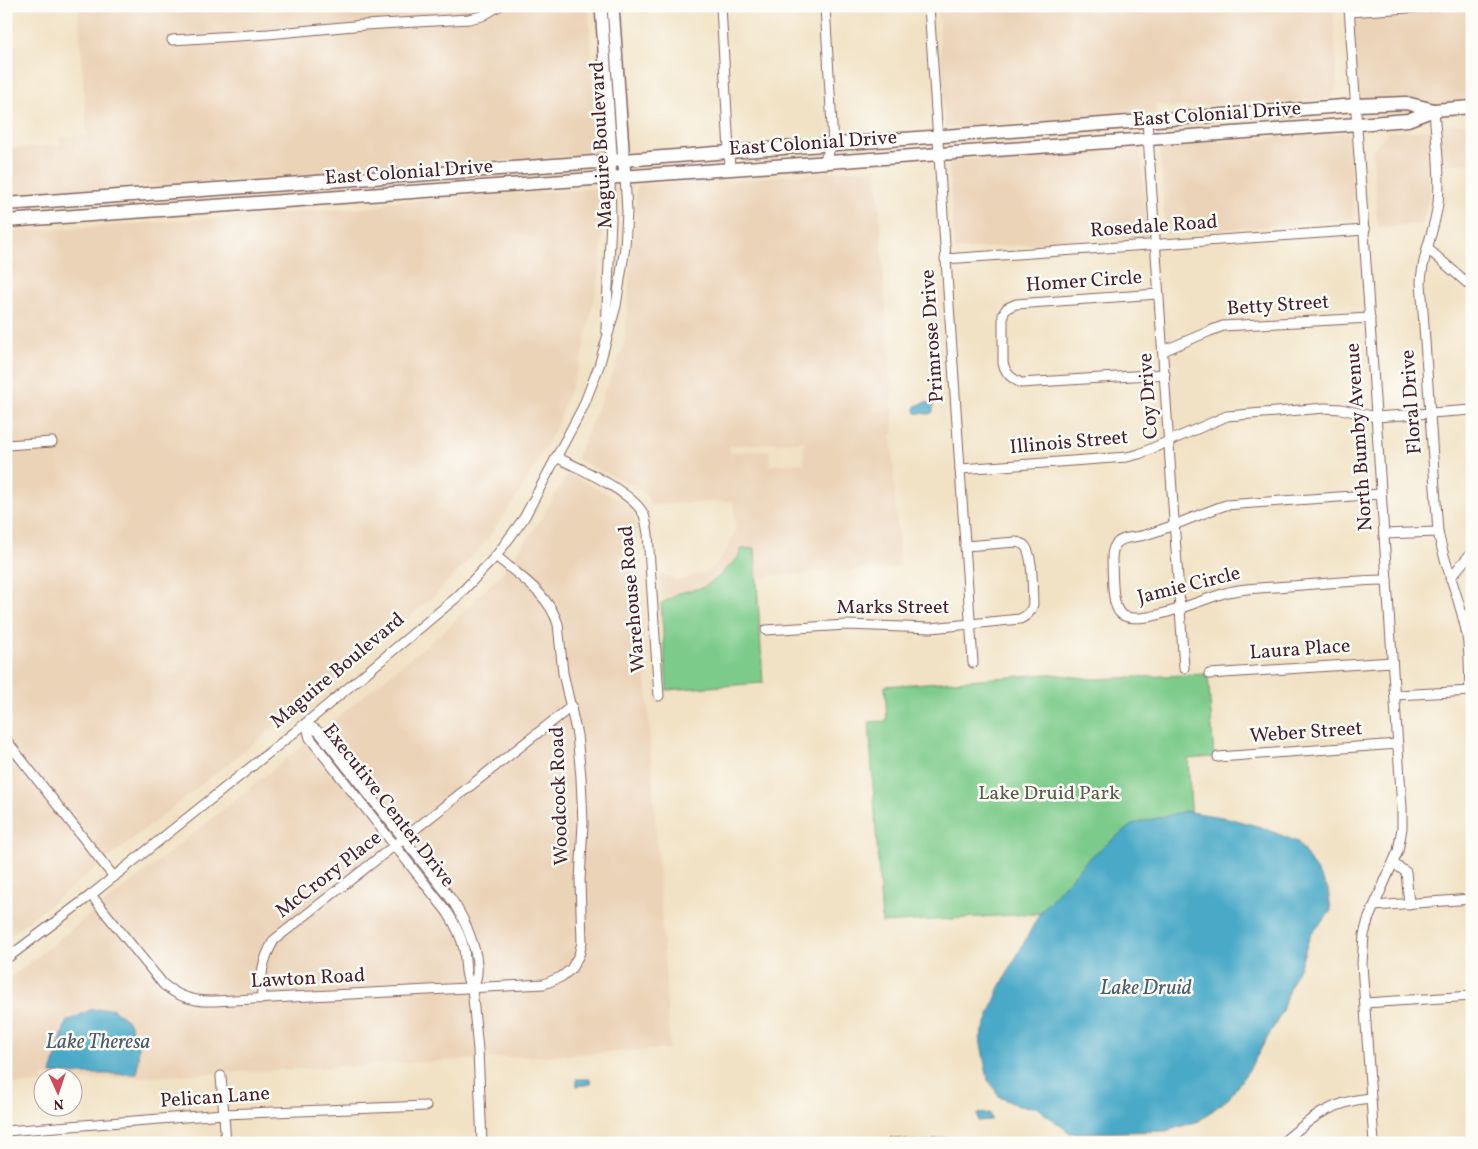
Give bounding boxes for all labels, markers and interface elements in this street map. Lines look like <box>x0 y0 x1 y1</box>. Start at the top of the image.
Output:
street label: Maguire Boulevard <box>584 60 620 230</box>
street label: East Colonial Drive <box>1132 95 1302 135</box>
street label: East Colonial Drive <box>728 124 898 164</box>
street label: East Colonial Drive <box>324 153 494 193</box>
street label: Rosedale Road <box>1089 209 1219 245</box>
street label: Homer Circle <box>1025 264 1143 300</box>
street label: Primrose Drive <box>914 268 952 404</box>
street label: Betty Street <box>1226 288 1330 324</box>
street label: North Bumby Avenue <box>1339 342 1381 532</box>
street label: Floral Drive <box>1394 349 1430 455</box>
street label: Coy Drive <box>1132 352 1166 440</box>
street label: Illinois Street <box>1009 424 1129 462</box>
street label: Warehouse Road <box>613 524 653 674</box>
street label: Jamie Circle <box>1135 560 1243 612</box>
street label: Marks Street <box>837 594 949 622</box>
street label: Maguire Boulevard <box>265 606 411 736</box>
street label: Laura Place <box>1249 633 1351 667</box>
street label: Weber Street <box>1249 715 1363 751</box>
street label: Executive Center Drive <box>315 718 461 894</box>
street label: Woodcock Road <box>544 726 576 866</box>
park label: Lake Druid Park <box>978 780 1120 808</box>
street label: McCrory Place <box>270 825 388 925</box>
street label: Lawton Road <box>250 962 366 996</box>
water label: Lake Druid <box>1100 974 1192 1003</box>
water label: Lake Theresa <box>46 1028 151 1057</box>
north arrow <box>32 1066 82 1116</box>
street label: Pelican Lane <box>159 1080 271 1116</box>
text: N <box>53 1094 64 1113</box>

